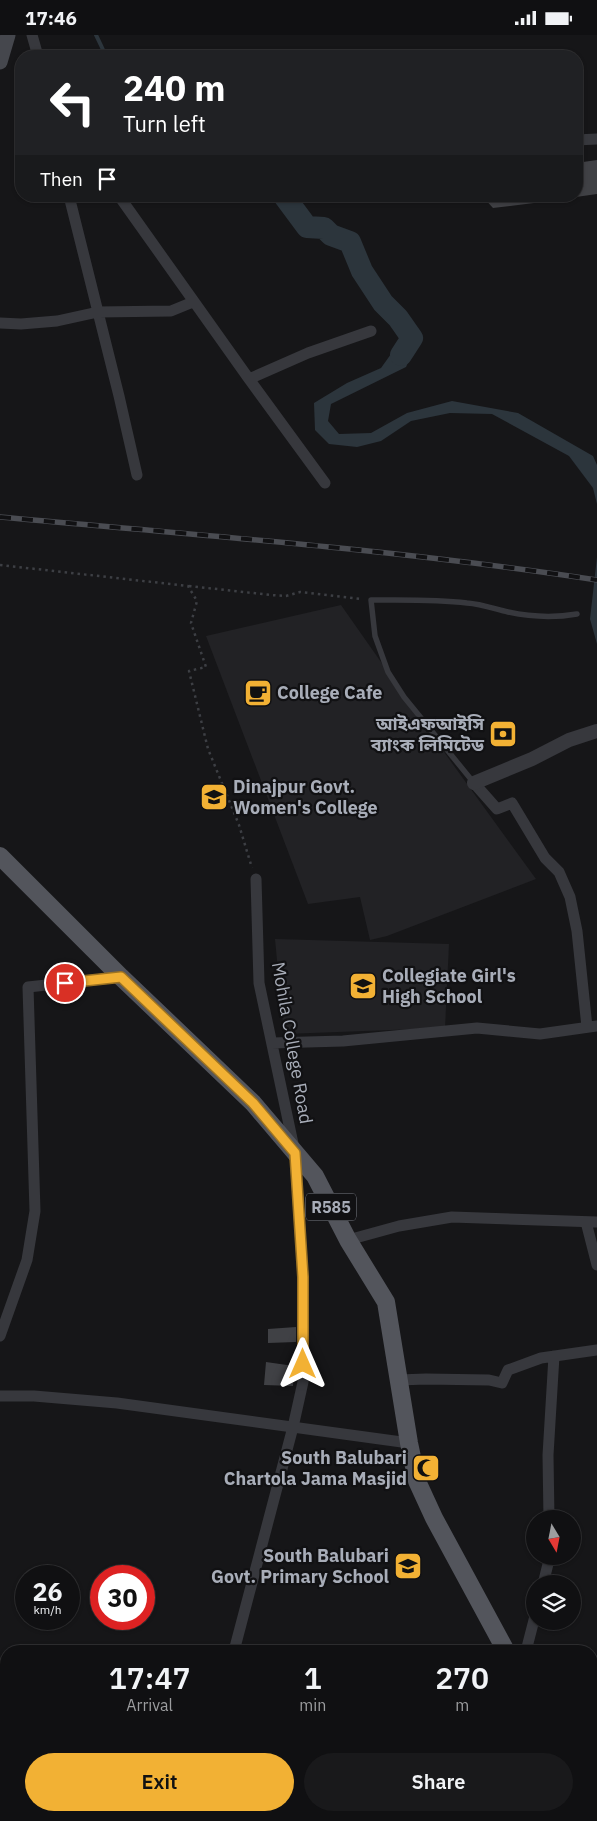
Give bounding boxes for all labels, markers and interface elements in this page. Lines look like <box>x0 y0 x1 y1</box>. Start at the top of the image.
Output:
text: 17:46 <box>25 6 77 30</box>
text: 240 m <box>123 65 226 111</box>
icon: left <box>40 70 105 135</box>
text: Turn left <box>123 109 206 138</box>
icon: arrive <box>93 165 121 193</box>
text: Then <box>40 167 83 191</box>
cafe icon: College Cafe <box>243 678 273 708</box>
place label: College Cafe <box>277 681 382 704</box>
place label: আইএফআইসি ব্যাংক লিমিটেড <box>370 712 485 756</box>
bank icon: আইএফআইসি ব্যাংক লিমিটেড <box>488 719 518 749</box>
place label: Dinajpur Govt. Women's College <box>233 775 378 819</box>
school or university icon: Dinajpur Govt. Women's College <box>199 782 229 812</box>
street label: Mohila College Road <box>267 960 318 1126</box>
pin <box>44 962 86 1004</box>
place label: Collegiate Girl's High School <box>382 964 516 1008</box>
icon: arrive <box>51 969 79 997</box>
school or university icon: Collegiate Girl's High School <box>348 971 378 1001</box>
road number: R585 <box>306 1193 356 1221</box>
position arrow <box>276 1337 328 1389</box>
place label: South Balubari Chartola Jama Masjid <box>224 1446 407 1490</box>
mosque icon: South Balubari Chartola Jama Masjid <box>411 1453 441 1483</box>
north arrow <box>526 1510 581 1565</box>
map controls <box>526 1510 581 1630</box>
place label: South Balubari Govt. Primary School <box>211 1544 390 1588</box>
school or university icon: South Balubari Govt. Primary School <box>393 1551 423 1581</box>
speed limit sign: 30 <box>90 1565 155 1630</box>
text: 26 <box>32 1575 63 1608</box>
button: layers <box>526 1575 581 1630</box>
text: km/h <box>33 1602 62 1617</box>
text: 17:47 <box>109 1658 190 1697</box>
text: 1 <box>304 1658 322 1697</box>
text: 270 <box>435 1658 489 1697</box>
text: Arrival <box>126 1695 173 1715</box>
text: min <box>299 1695 326 1715</box>
text: m <box>455 1695 469 1715</box>
button: Exit <box>25 1753 294 1811</box>
button: Share <box>304 1753 573 1811</box>

